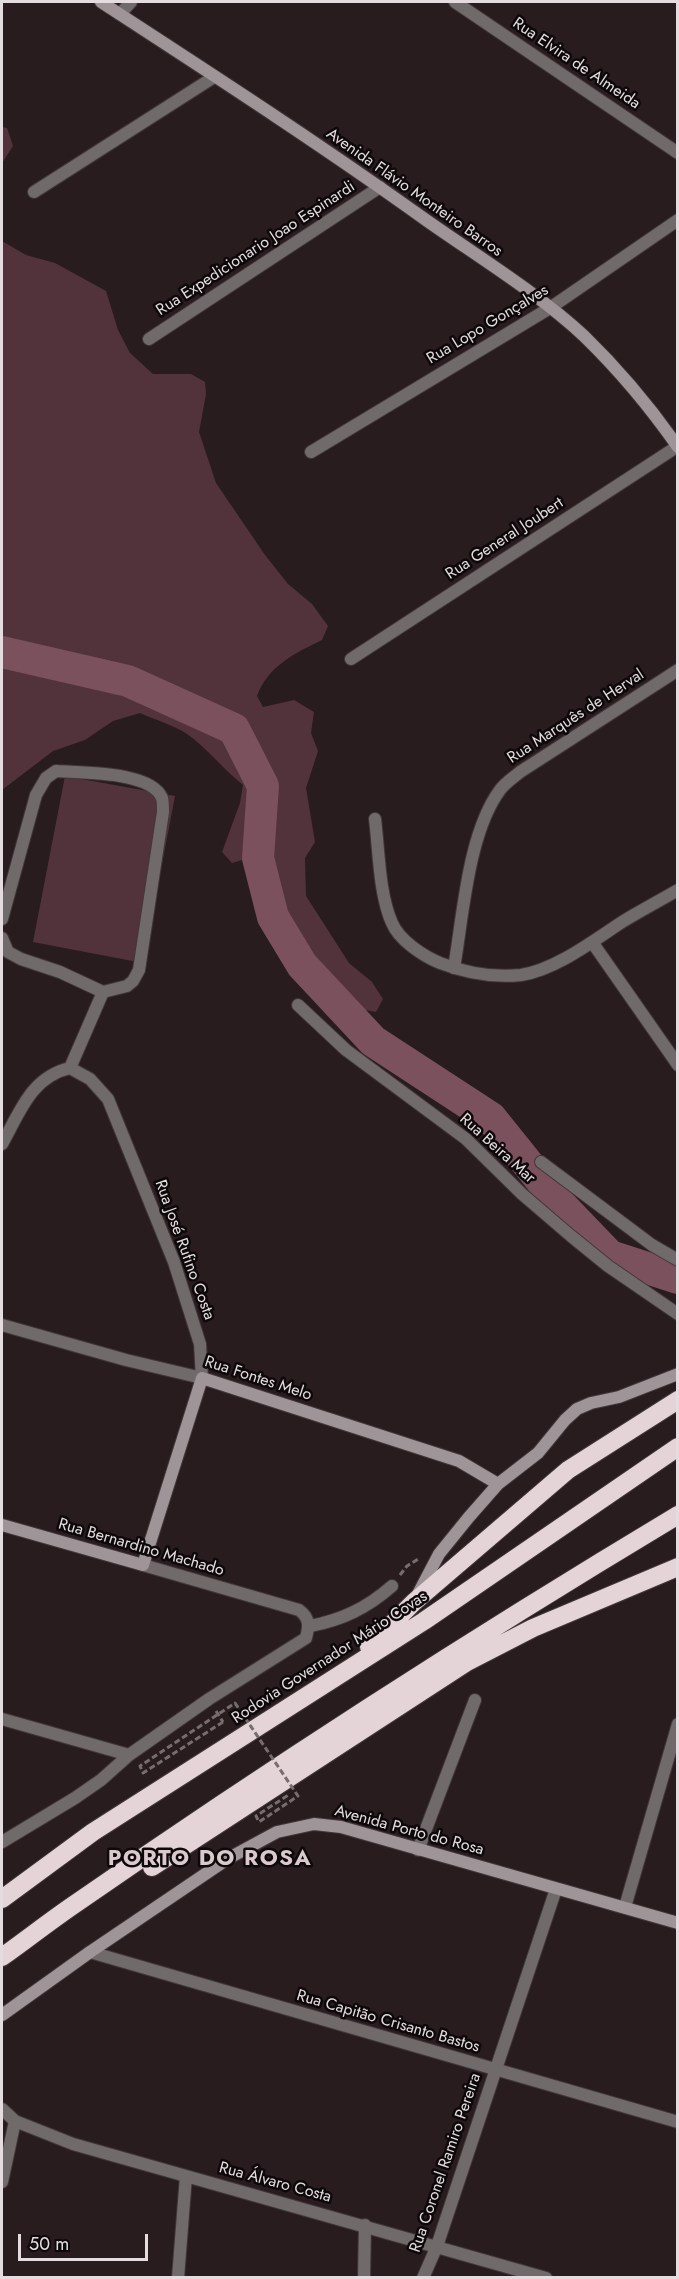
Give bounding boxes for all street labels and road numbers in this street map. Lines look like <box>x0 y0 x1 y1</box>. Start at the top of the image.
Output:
street label: Rua Elvira de Almeida <box>509 14 643 114</box>
street label: Avenida Flávio Monteiro Barros <box>322 125 506 261</box>
street label: Rua Expedicionario Joao Espinardi <box>153 177 359 321</box>
street label: Rua Lopo Gonçalves <box>424 281 552 369</box>
street label: Rua General Joubert <box>443 494 567 584</box>
street label: Rua Marquês de Herval <box>504 666 648 768</box>
street label: Rua Beira Mar <box>455 1110 539 1188</box>
street label: Rua José Rufino Costa <box>150 1177 218 1323</box>
street label: Rua Fontes Melo <box>202 1353 314 1405</box>
street label: Rua Bernardino Machado <box>56 1515 226 1581</box>
street label: Rodovia Governador Mário Covas <box>229 1588 431 1728</box>
street label: Avenida Porto do Rosa <box>332 1802 486 1860</box>
street label: Rua Capitão Crisanto Bastos <box>294 1987 482 2057</box>
street label: Rua Coronel Ramiro Pereira <box>406 2071 486 2255</box>
street label: Rua Álvaro Costa <box>217 2159 333 2207</box>

